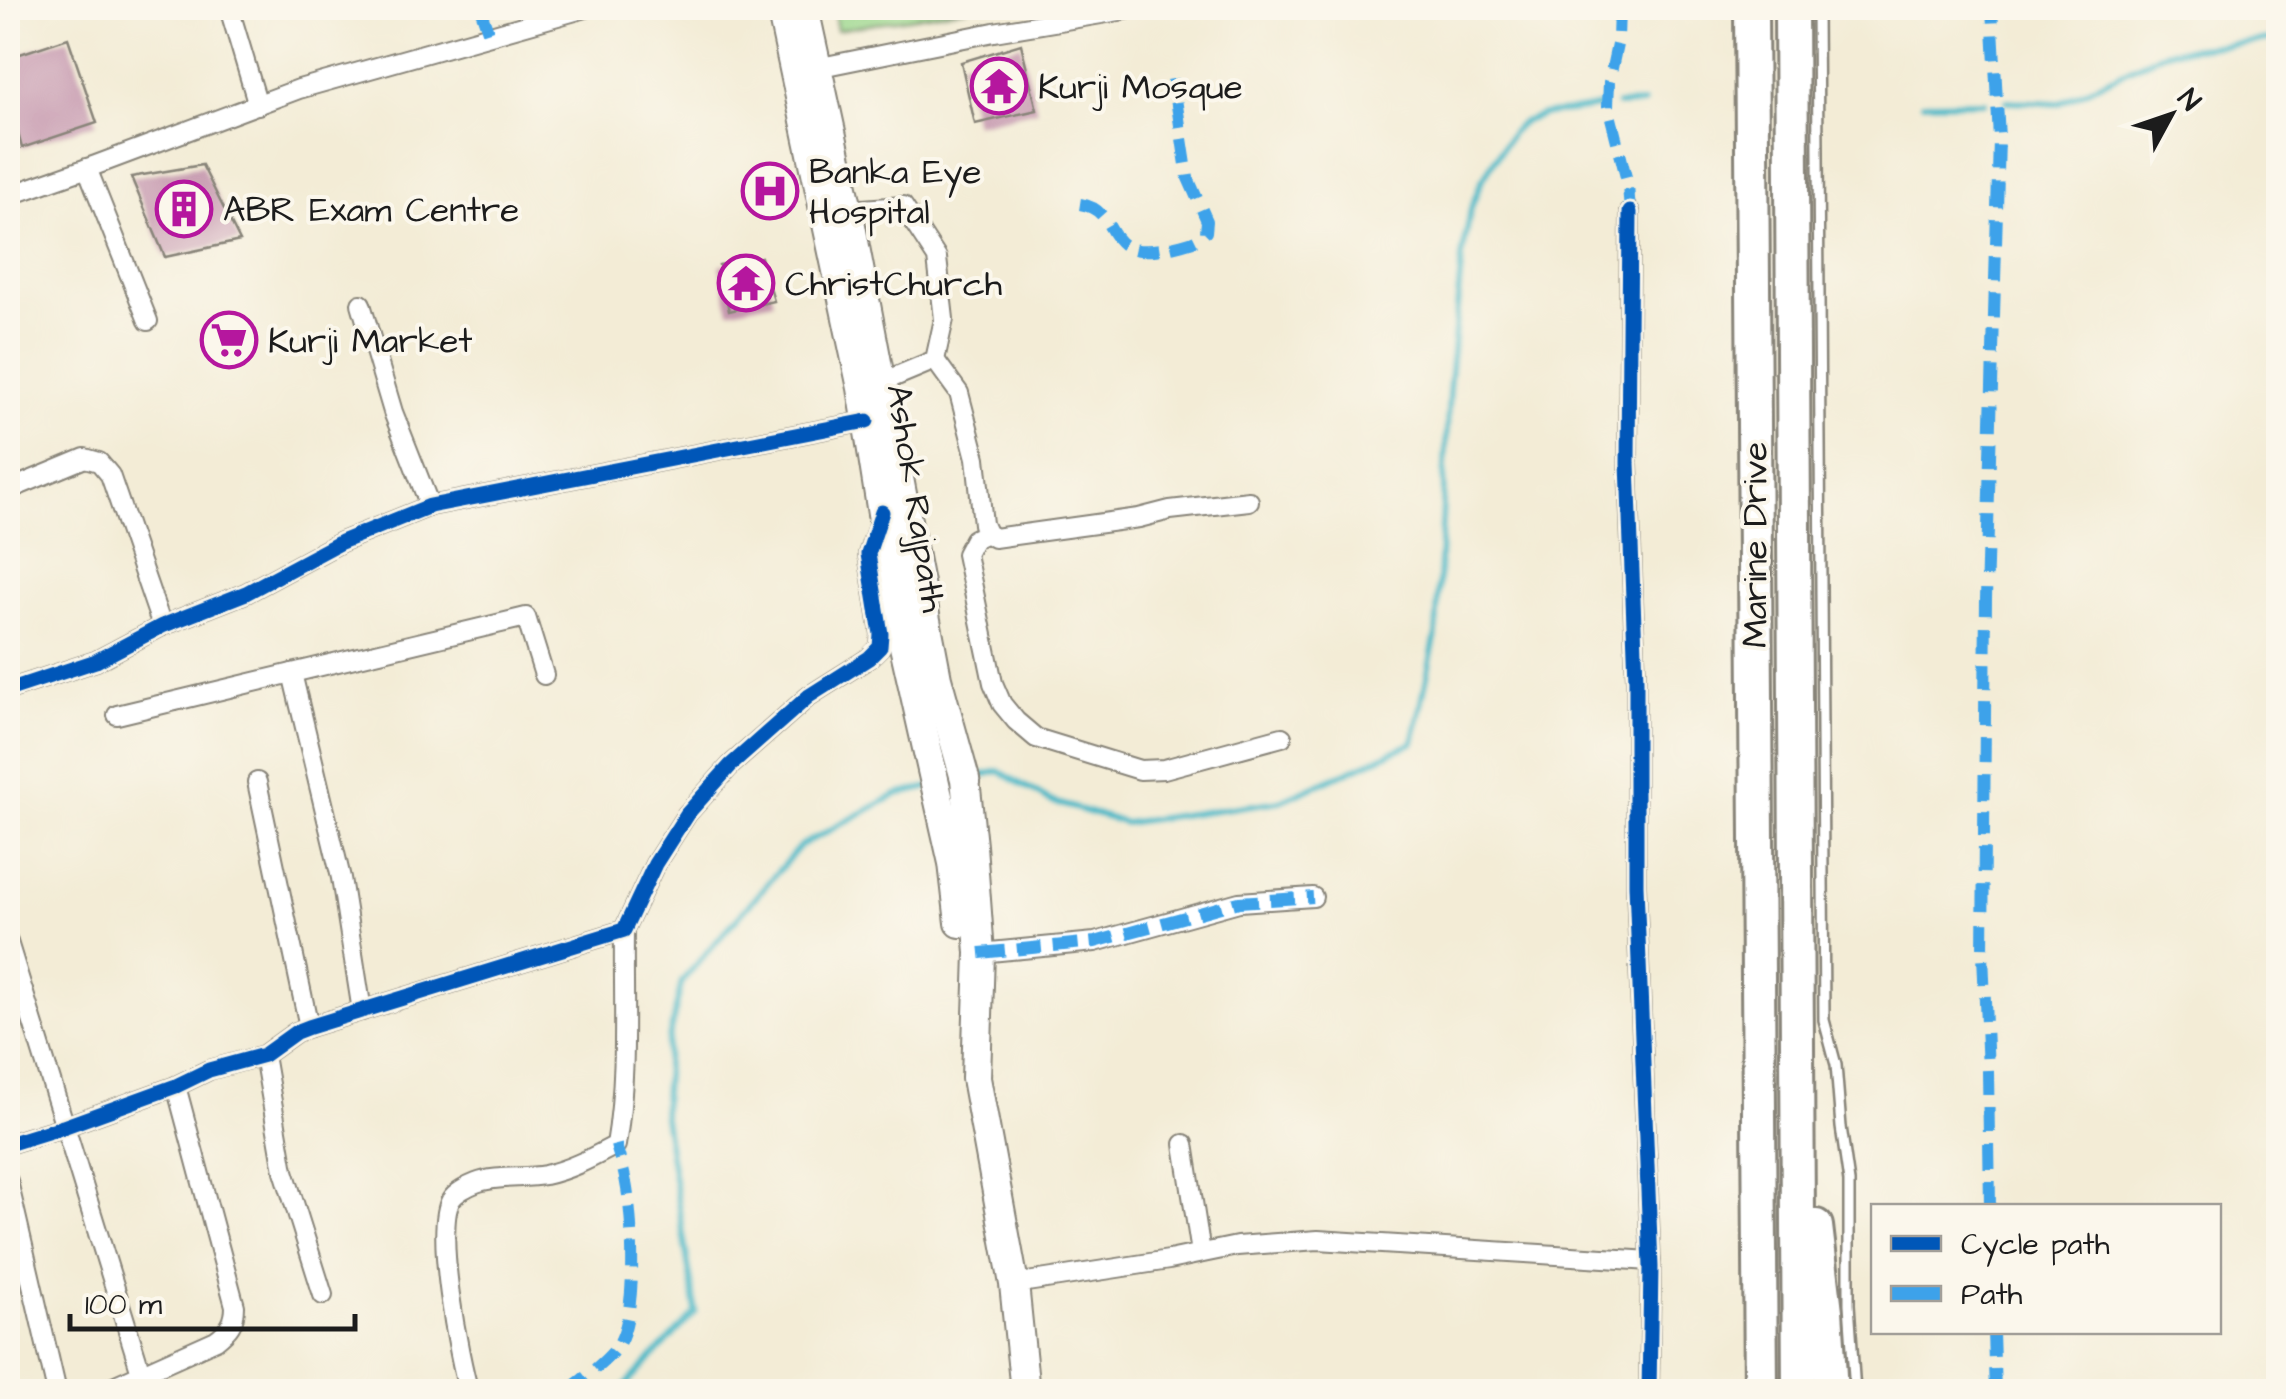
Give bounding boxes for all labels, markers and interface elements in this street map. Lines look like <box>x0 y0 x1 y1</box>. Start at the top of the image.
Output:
temple icon: Kurji Mosque <box>969 56 1029 116</box>
place label: Kurji Mosque <box>1038 63 1243 112</box>
north arrow <box>2121 65 2221 165</box>
text: N <box>2168 81 2210 119</box>
place label: Banka Eye Hospital <box>809 148 981 237</box>
hospital icon: Banka Eye Hospital <box>740 161 800 221</box>
building icon: ABR Exam Centre <box>154 179 214 239</box>
place label: ABR Exam Centre <box>223 186 519 235</box>
temple icon: ChristChurch <box>716 253 776 313</box>
place label: ChristChurch <box>785 260 1002 309</box>
supermarket icon: Kurji Market <box>199 310 259 370</box>
place label: Kurji Market <box>268 317 472 366</box>
street label: Ashok Rajpath <box>873 381 958 616</box>
street label: Marine Drive <box>1731 442 1780 648</box>
legend <box>1871 1204 2221 1334</box>
text: Cycle path <box>1961 1224 2110 1267</box>
scale bar <box>70 1269 355 1331</box>
text: Path <box>1961 1274 2023 1316</box>
text: 100 m <box>85 1284 163 1326</box>

